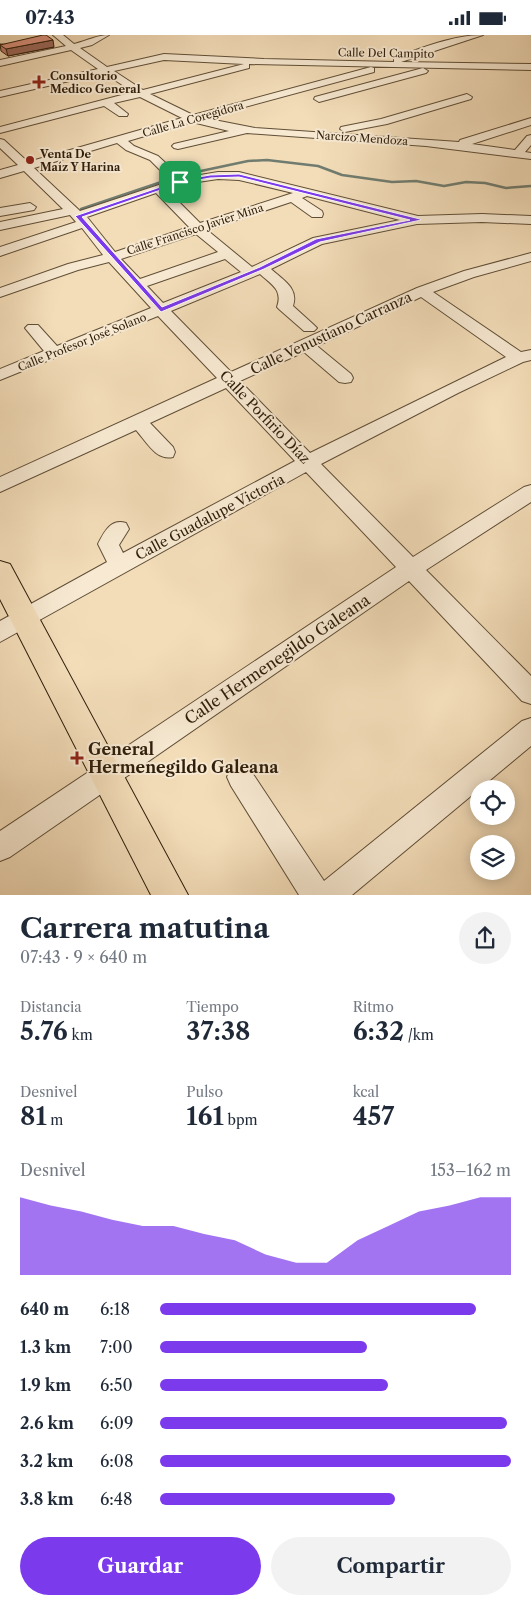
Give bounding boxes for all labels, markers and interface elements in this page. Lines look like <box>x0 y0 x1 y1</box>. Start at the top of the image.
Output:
text: 07:43 <box>25 6 75 29</box>
street label: Calle Del Campito <box>338 45 435 61</box>
place label: Consultorio Medico General <box>50 69 141 96</box>
marker: Consultorio Medico General <box>32 75 46 89</box>
street label: Calle La Coregidora <box>141 98 245 140</box>
street label: Narcizo Mendoza <box>315 128 409 148</box>
place label: Venta De Maíz Y Harina <box>39 147 121 174</box>
marker: Venta De Maíz Y Harina <box>24 154 36 166</box>
pin <box>159 161 201 203</box>
icon: arrive <box>166 168 194 196</box>
street label: Calle Francisco Javier Mina <box>125 200 265 258</box>
street label: Calle Venustiano Carranza <box>247 287 415 378</box>
street label: Calle Profesor José Solano <box>16 310 149 374</box>
street label: Calle Porfirio Díaz <box>216 367 314 467</box>
street label: Calle Guadalupe Victoria <box>132 470 288 564</box>
street label: Calle Hermenegildo Galeana <box>181 589 374 729</box>
place label: General Hermenegildo Galeana <box>88 739 279 777</box>
marker: General Hermenegildo Galeana <box>70 751 84 765</box>
map controls <box>470 780 515 880</box>
button: locate <box>470 780 515 825</box>
button: layers <box>470 835 515 880</box>
text: Carrera matutina <box>20 911 269 945</box>
button: share <box>459 912 511 964</box>
text: 07:43 · 9 × 640 m <box>20 947 147 967</box>
text: Distancia <box>20 998 82 1016</box>
text: Tiempo <box>186 998 239 1016</box>
text: Ritmo <box>353 998 394 1016</box>
text: 5.76 <box>20 1016 68 1047</box>
text: 37:38 <box>186 1016 250 1047</box>
text: 6:32 <box>353 1016 404 1047</box>
text: km <box>68 1026 93 1044</box>
text: /km <box>404 1026 434 1044</box>
text: Desnivel <box>20 1083 77 1101</box>
text: Pulso <box>186 1083 223 1101</box>
text: kcal <box>353 1083 379 1101</box>
text: 81 <box>20 1101 47 1132</box>
text: 161 <box>186 1101 224 1132</box>
text: 457 <box>353 1101 394 1132</box>
text: m <box>47 1111 63 1129</box>
text: bpm <box>224 1111 258 1129</box>
text: Desnivel <box>20 1160 86 1180</box>
text: 153–162 m <box>431 1160 511 1180</box>
text: 640 m <box>20 1299 69 1319</box>
text: 6:18 <box>100 1299 130 1319</box>
text: 1.3 km <box>20 1337 71 1357</box>
text: 7:00 <box>100 1337 133 1357</box>
text: 1.9 km <box>20 1375 71 1395</box>
text: 6:50 <box>100 1375 133 1395</box>
text: 2.6 km <box>20 1413 74 1433</box>
text: 6:09 <box>100 1413 133 1433</box>
text: 3.2 km <box>20 1451 73 1471</box>
text: 6:08 <box>100 1451 133 1471</box>
text: 3.8 km <box>20 1489 74 1509</box>
text: 6:48 <box>100 1489 133 1509</box>
button: Guardar <box>20 1537 261 1595</box>
button: Compartir <box>271 1537 511 1595</box>

